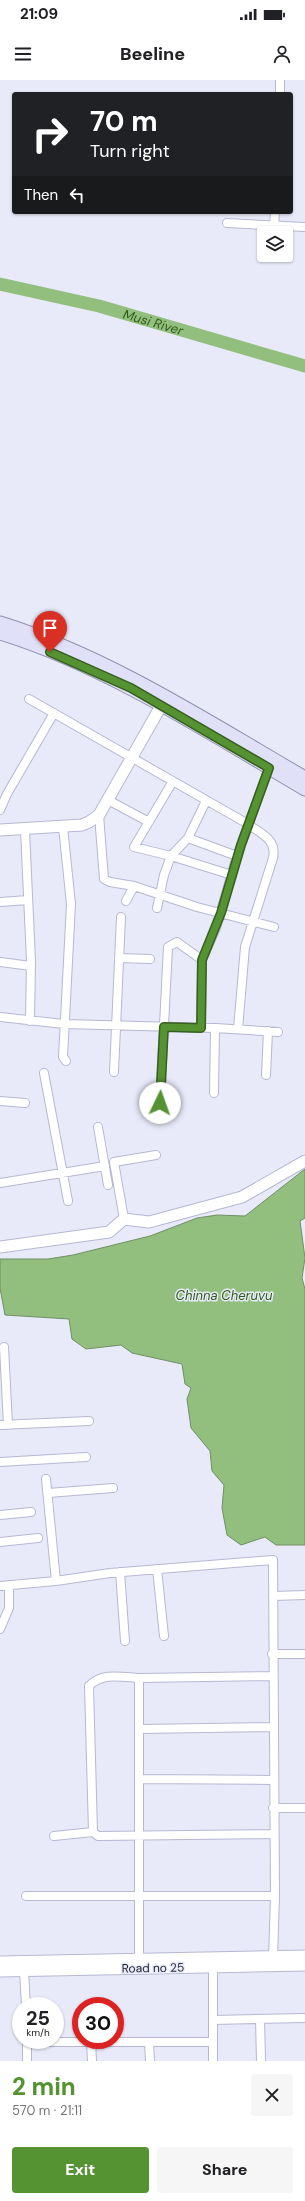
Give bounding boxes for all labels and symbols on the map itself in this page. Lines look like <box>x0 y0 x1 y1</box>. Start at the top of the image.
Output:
water label: Musi River <box>121 305 186 339</box>
pin <box>33 611 67 652</box>
position arrow <box>139 1082 181 1124</box>
water label: Chinna Cheruvu <box>176 1287 273 1304</box>
street label: Road no 25 <box>122 1959 184 1977</box>
speed limit sign: 30 <box>72 1997 124 2049</box>

